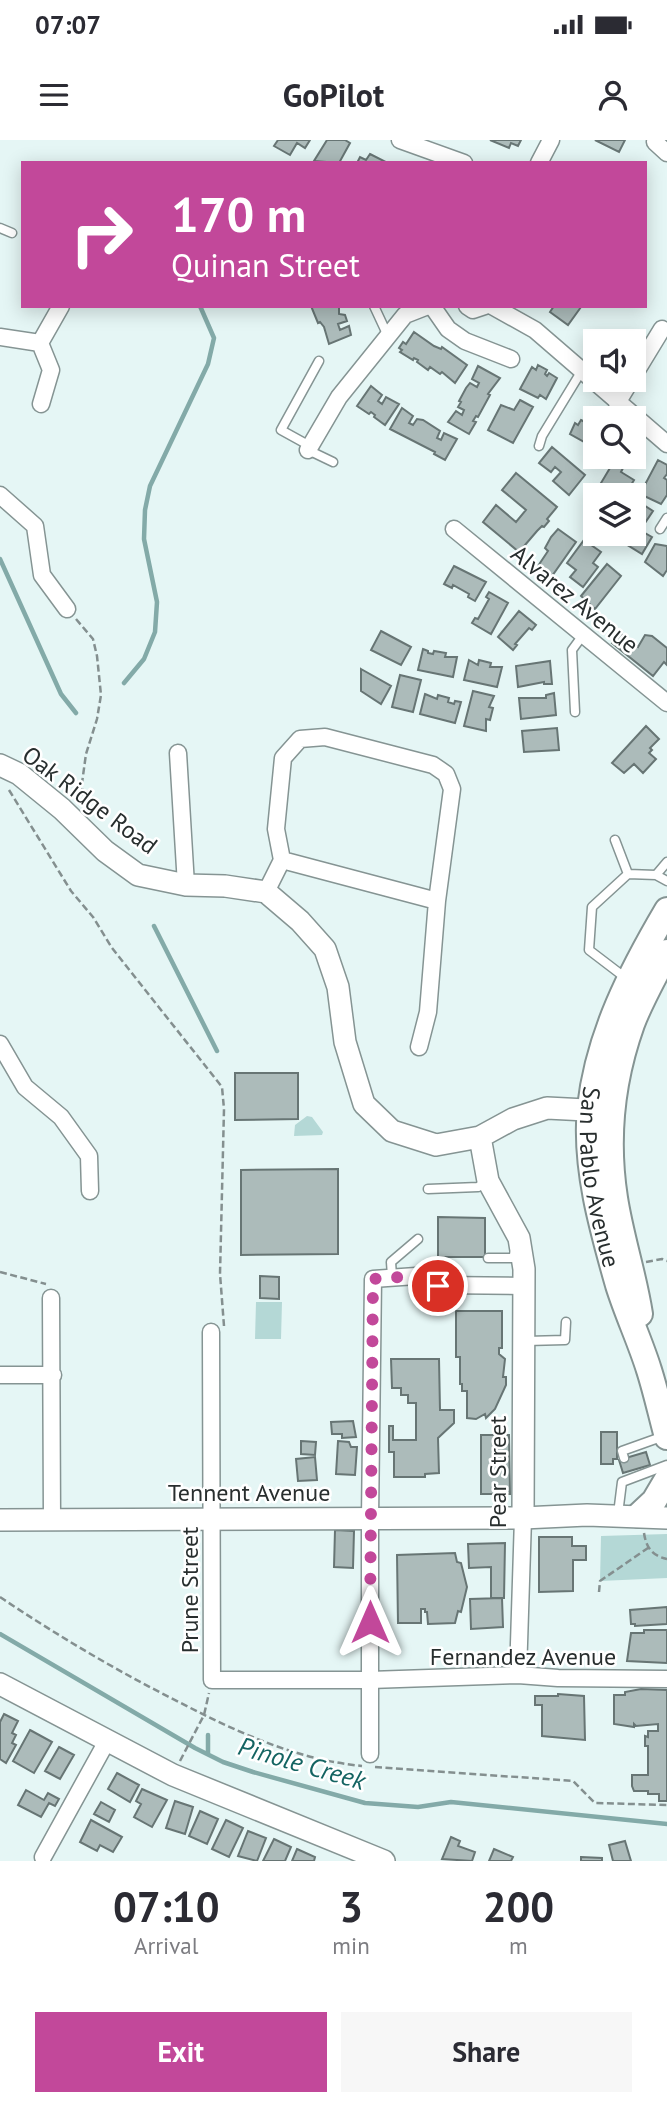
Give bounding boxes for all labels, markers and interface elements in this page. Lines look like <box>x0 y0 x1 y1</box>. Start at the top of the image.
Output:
text: 07:07 <box>35 8 101 41</box>
text: GoPilot <box>283 74 384 116</box>
icon: menu <box>35 76 73 114</box>
icon: person <box>594 76 632 114</box>
text: 170 m <box>171 182 306 246</box>
icon: right <box>56 189 147 280</box>
text: Quinan Street <box>171 244 360 286</box>
map controls <box>583 329 646 546</box>
button: sound <box>583 329 646 392</box>
button: search <box>583 406 646 469</box>
button: layers <box>583 483 646 546</box>
street label: Alvarez Avenue <box>505 538 645 660</box>
street label: Oak Ridge Road <box>16 739 164 861</box>
street label: San Pablo Avenue <box>573 1085 628 1271</box>
pin <box>408 1256 468 1316</box>
icon: arrive <box>419 1267 457 1305</box>
street label: Pear Street <box>482 1416 513 1528</box>
street label: Tennent Avenue <box>168 1477 330 1508</box>
street label: Prune Street <box>174 1527 205 1653</box>
position arrow <box>333 1585 407 1659</box>
street label: Fernandez Avenue <box>430 1641 616 1672</box>
water label: Pinole Creek <box>235 1729 371 1797</box>
text: 07:10 <box>113 1879 219 1934</box>
text: 3 <box>339 1879 363 1934</box>
text: 200 <box>483 1879 554 1934</box>
text: Arrival <box>134 1931 198 1960</box>
text: min <box>332 1931 370 1960</box>
text: m <box>509 1931 528 1960</box>
button: Exit <box>35 2012 327 2092</box>
button: Share <box>341 2012 632 2092</box>

